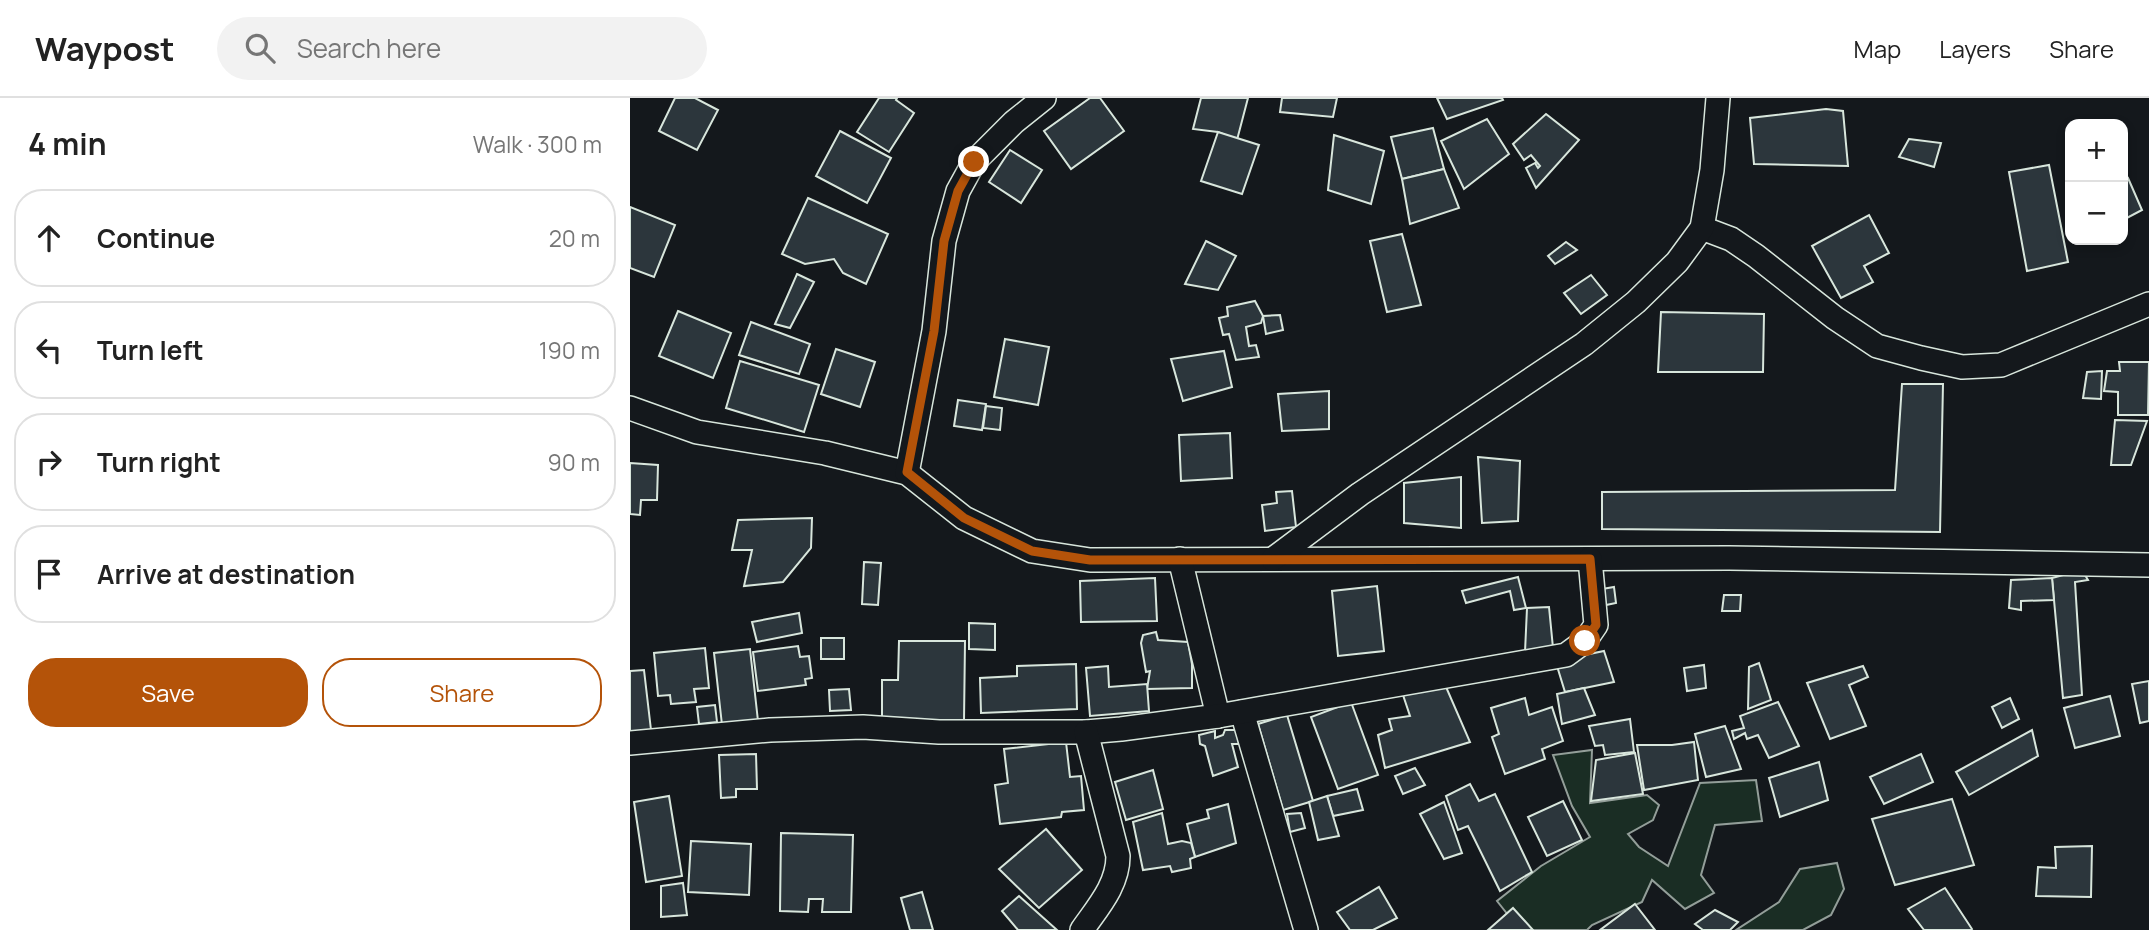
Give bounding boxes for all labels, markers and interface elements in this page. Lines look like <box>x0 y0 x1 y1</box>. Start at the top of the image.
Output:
search box <box>217 17 707 80</box>
text: Waypost <box>35 26 175 71</box>
icon: search <box>241 29 279 67</box>
text: Search here <box>297 30 441 66</box>
text: Map <box>1854 32 1901 65</box>
text: Layers <box>1939 32 2011 65</box>
text: Share <box>2049 32 2114 65</box>
map controls <box>2065 119 2128 245</box>
button: + <box>2065 119 2128 182</box>
text: 4 min <box>28 123 106 164</box>
text: Walk · 300 m <box>473 128 602 160</box>
route end <box>958 146 989 177</box>
button: − <box>2065 182 2128 245</box>
icon: ahead <box>30 219 68 257</box>
text: Continue <box>97 220 215 256</box>
text: 20 m <box>549 222 600 254</box>
icon: left <box>30 331 68 369</box>
text: Turn left <box>97 332 204 368</box>
text: 190 m <box>539 334 600 366</box>
icon: right <box>30 443 68 481</box>
text: Turn right <box>97 444 221 480</box>
text: 90 m <box>548 446 600 478</box>
icon: arrive <box>30 555 68 593</box>
text: Arrive at destination <box>97 556 355 592</box>
route start <box>1569 625 1600 656</box>
button: Save <box>28 658 308 727</box>
button: Share <box>322 658 602 727</box>

